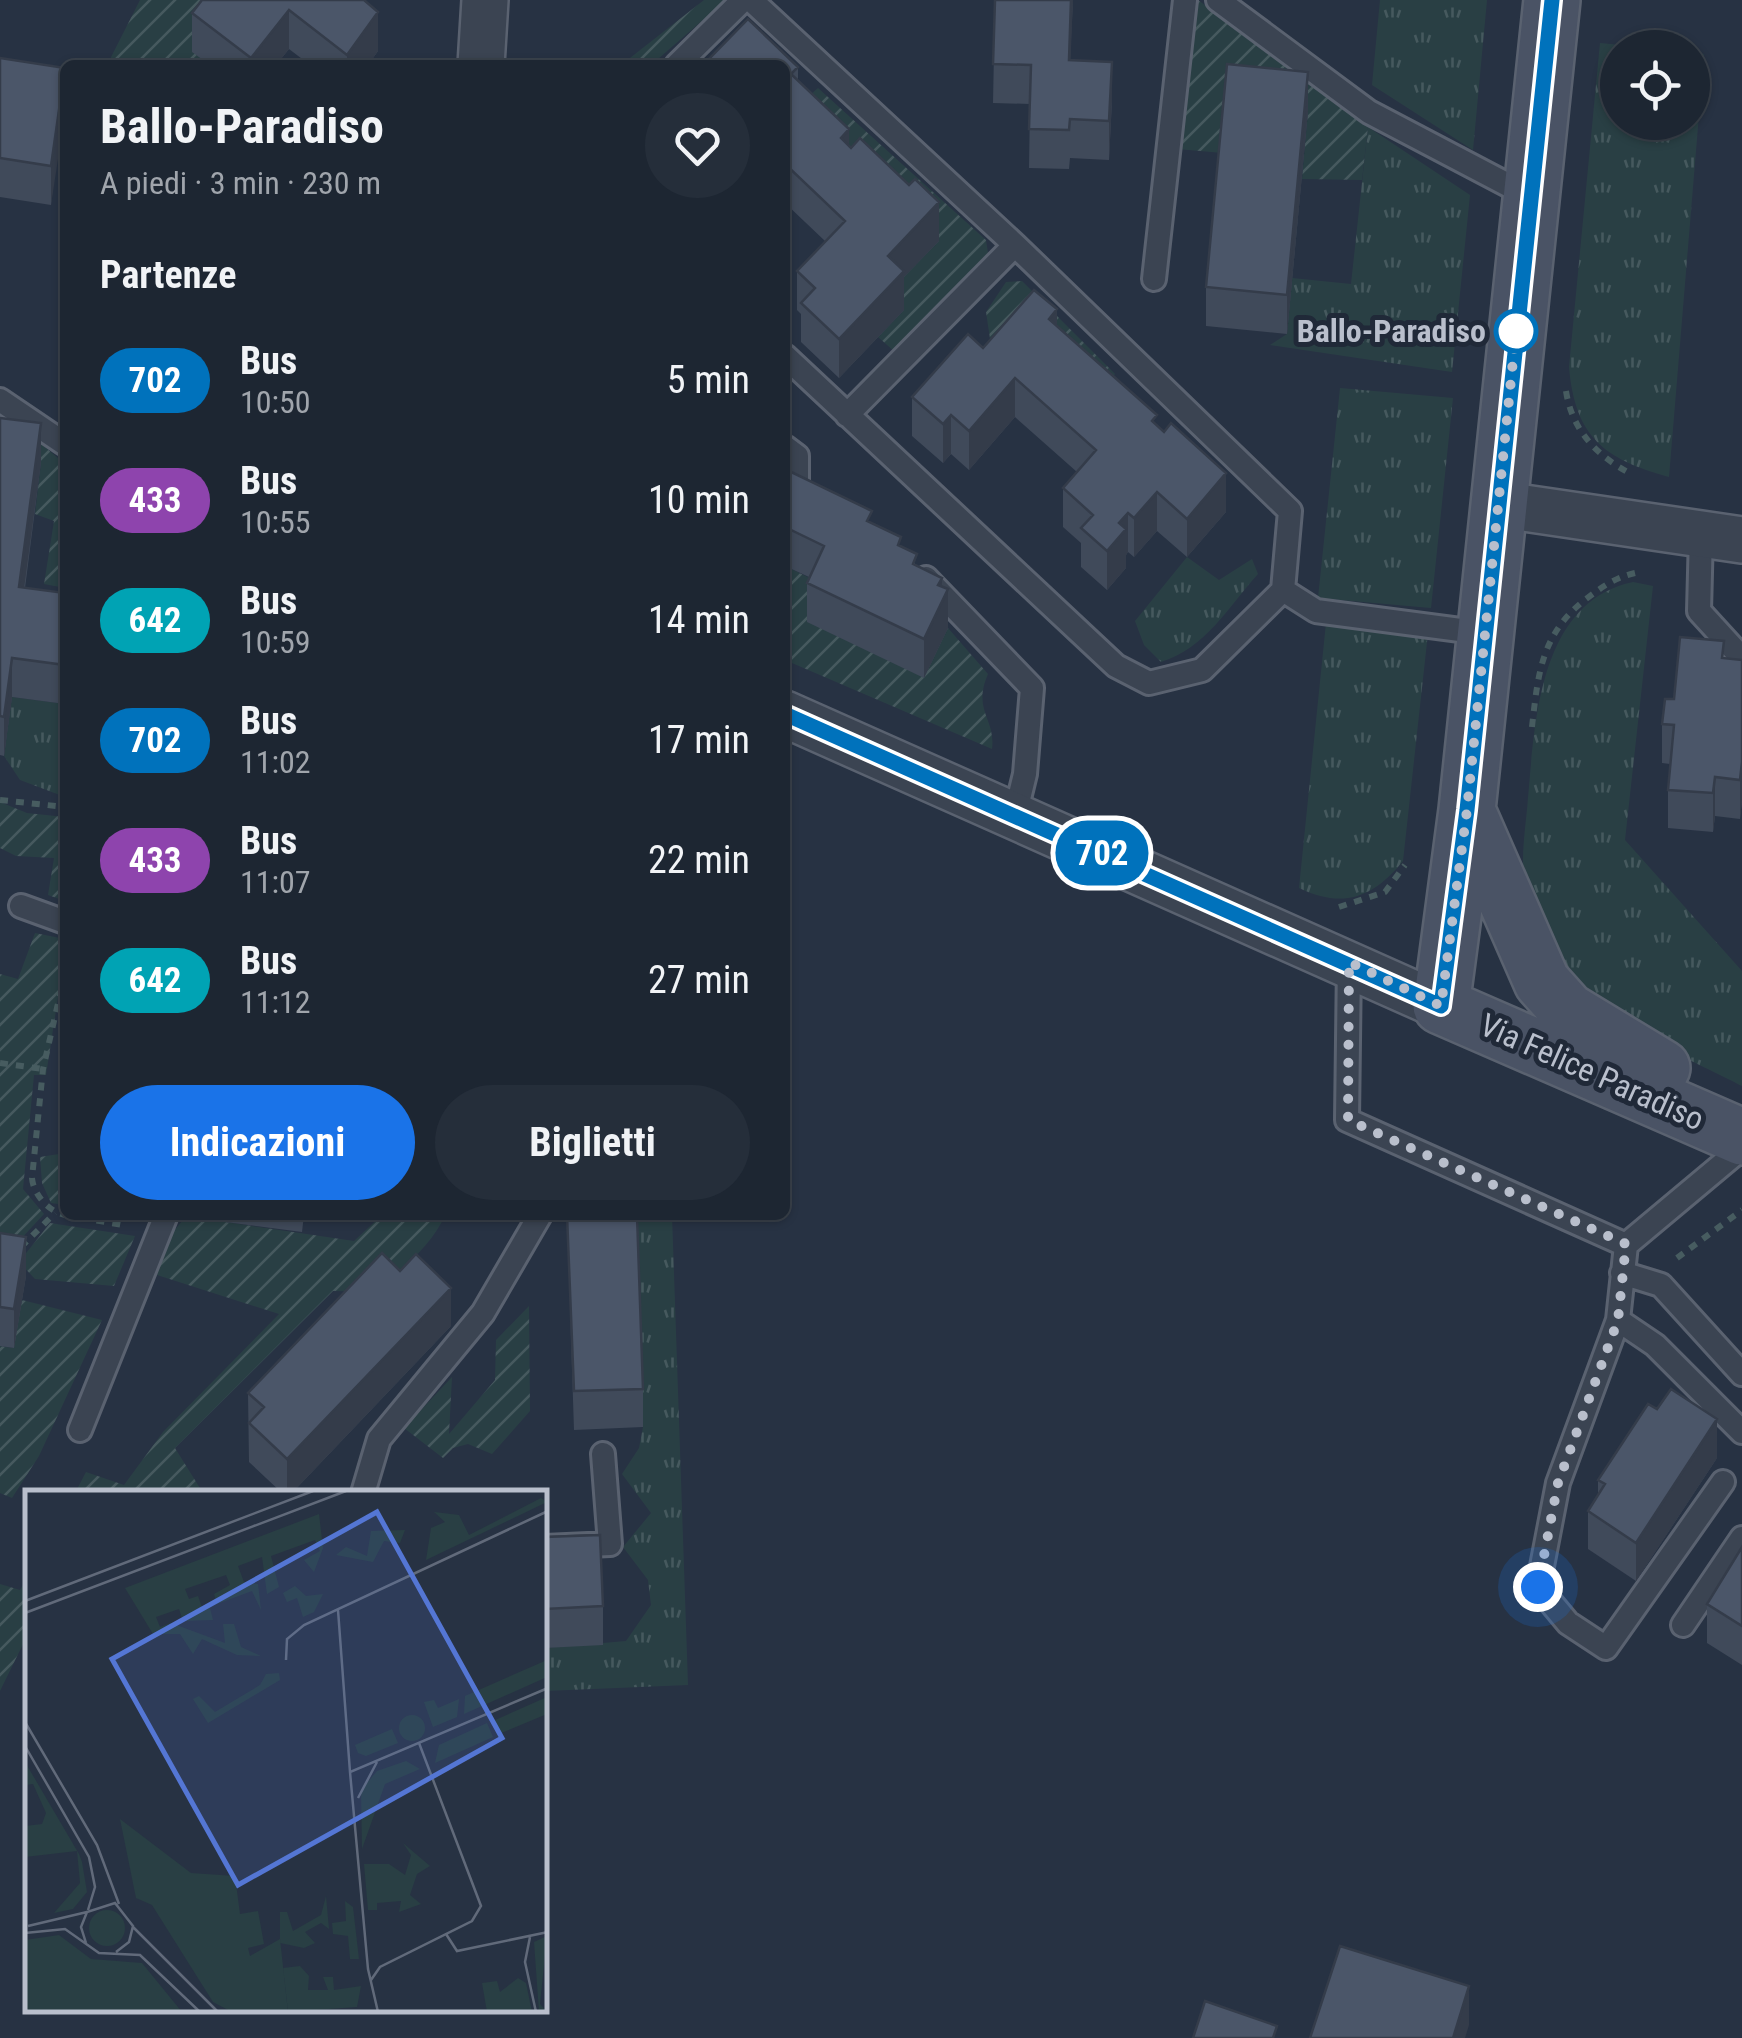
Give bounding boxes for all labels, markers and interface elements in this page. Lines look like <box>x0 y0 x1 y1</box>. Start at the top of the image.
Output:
map controls <box>1600 30 1710 140</box>
button: locate <box>1600 30 1710 140</box>
button: heart <box>645 93 750 198</box>
text: Ballo-Paradiso <box>100 98 384 155</box>
text: A piedi · 3 min · 230 m <box>100 164 381 202</box>
text: Partenze <box>100 253 236 297</box>
marker: Ballo-Paradiso <box>1495 310 1537 352</box>
place label: Ballo-Paradiso <box>1297 312 1486 350</box>
text: Bus <box>240 339 297 383</box>
text: 5 min <box>667 358 750 402</box>
text: 702 <box>128 360 182 401</box>
text: 10:50 <box>240 383 311 421</box>
text: Bus <box>240 459 297 503</box>
text: 10 min <box>648 478 750 522</box>
text: 433 <box>128 480 182 521</box>
text: 10:55 <box>240 503 311 541</box>
text: Bus <box>240 579 297 623</box>
text: 14 min <box>648 598 750 642</box>
text: 642 <box>128 600 182 641</box>
text: 10:59 <box>240 623 311 661</box>
text: Bus <box>240 699 297 743</box>
text: 17 min <box>648 718 750 762</box>
text: 702 <box>128 720 182 761</box>
text: 11:02 <box>240 743 311 781</box>
text: Bus <box>240 819 297 863</box>
line badge: 702 <box>1044 820 1160 886</box>
text: 702 <box>1075 833 1129 874</box>
text: 22 min <box>648 838 750 882</box>
text: 433 <box>128 840 182 881</box>
text: 11:07 <box>240 863 311 901</box>
text: Bus <box>240 939 297 983</box>
text: 27 min <box>648 958 750 1002</box>
text: 642 <box>128 960 182 1001</box>
text: 11:12 <box>240 983 311 1021</box>
street label: Via Felice Paradiso <box>1474 1006 1710 1138</box>
button: Indicazioni <box>100 1085 415 1200</box>
button: Biglietti <box>435 1085 750 1200</box>
inset map <box>25 1490 548 2013</box>
your location <box>1513 1562 1563 1612</box>

